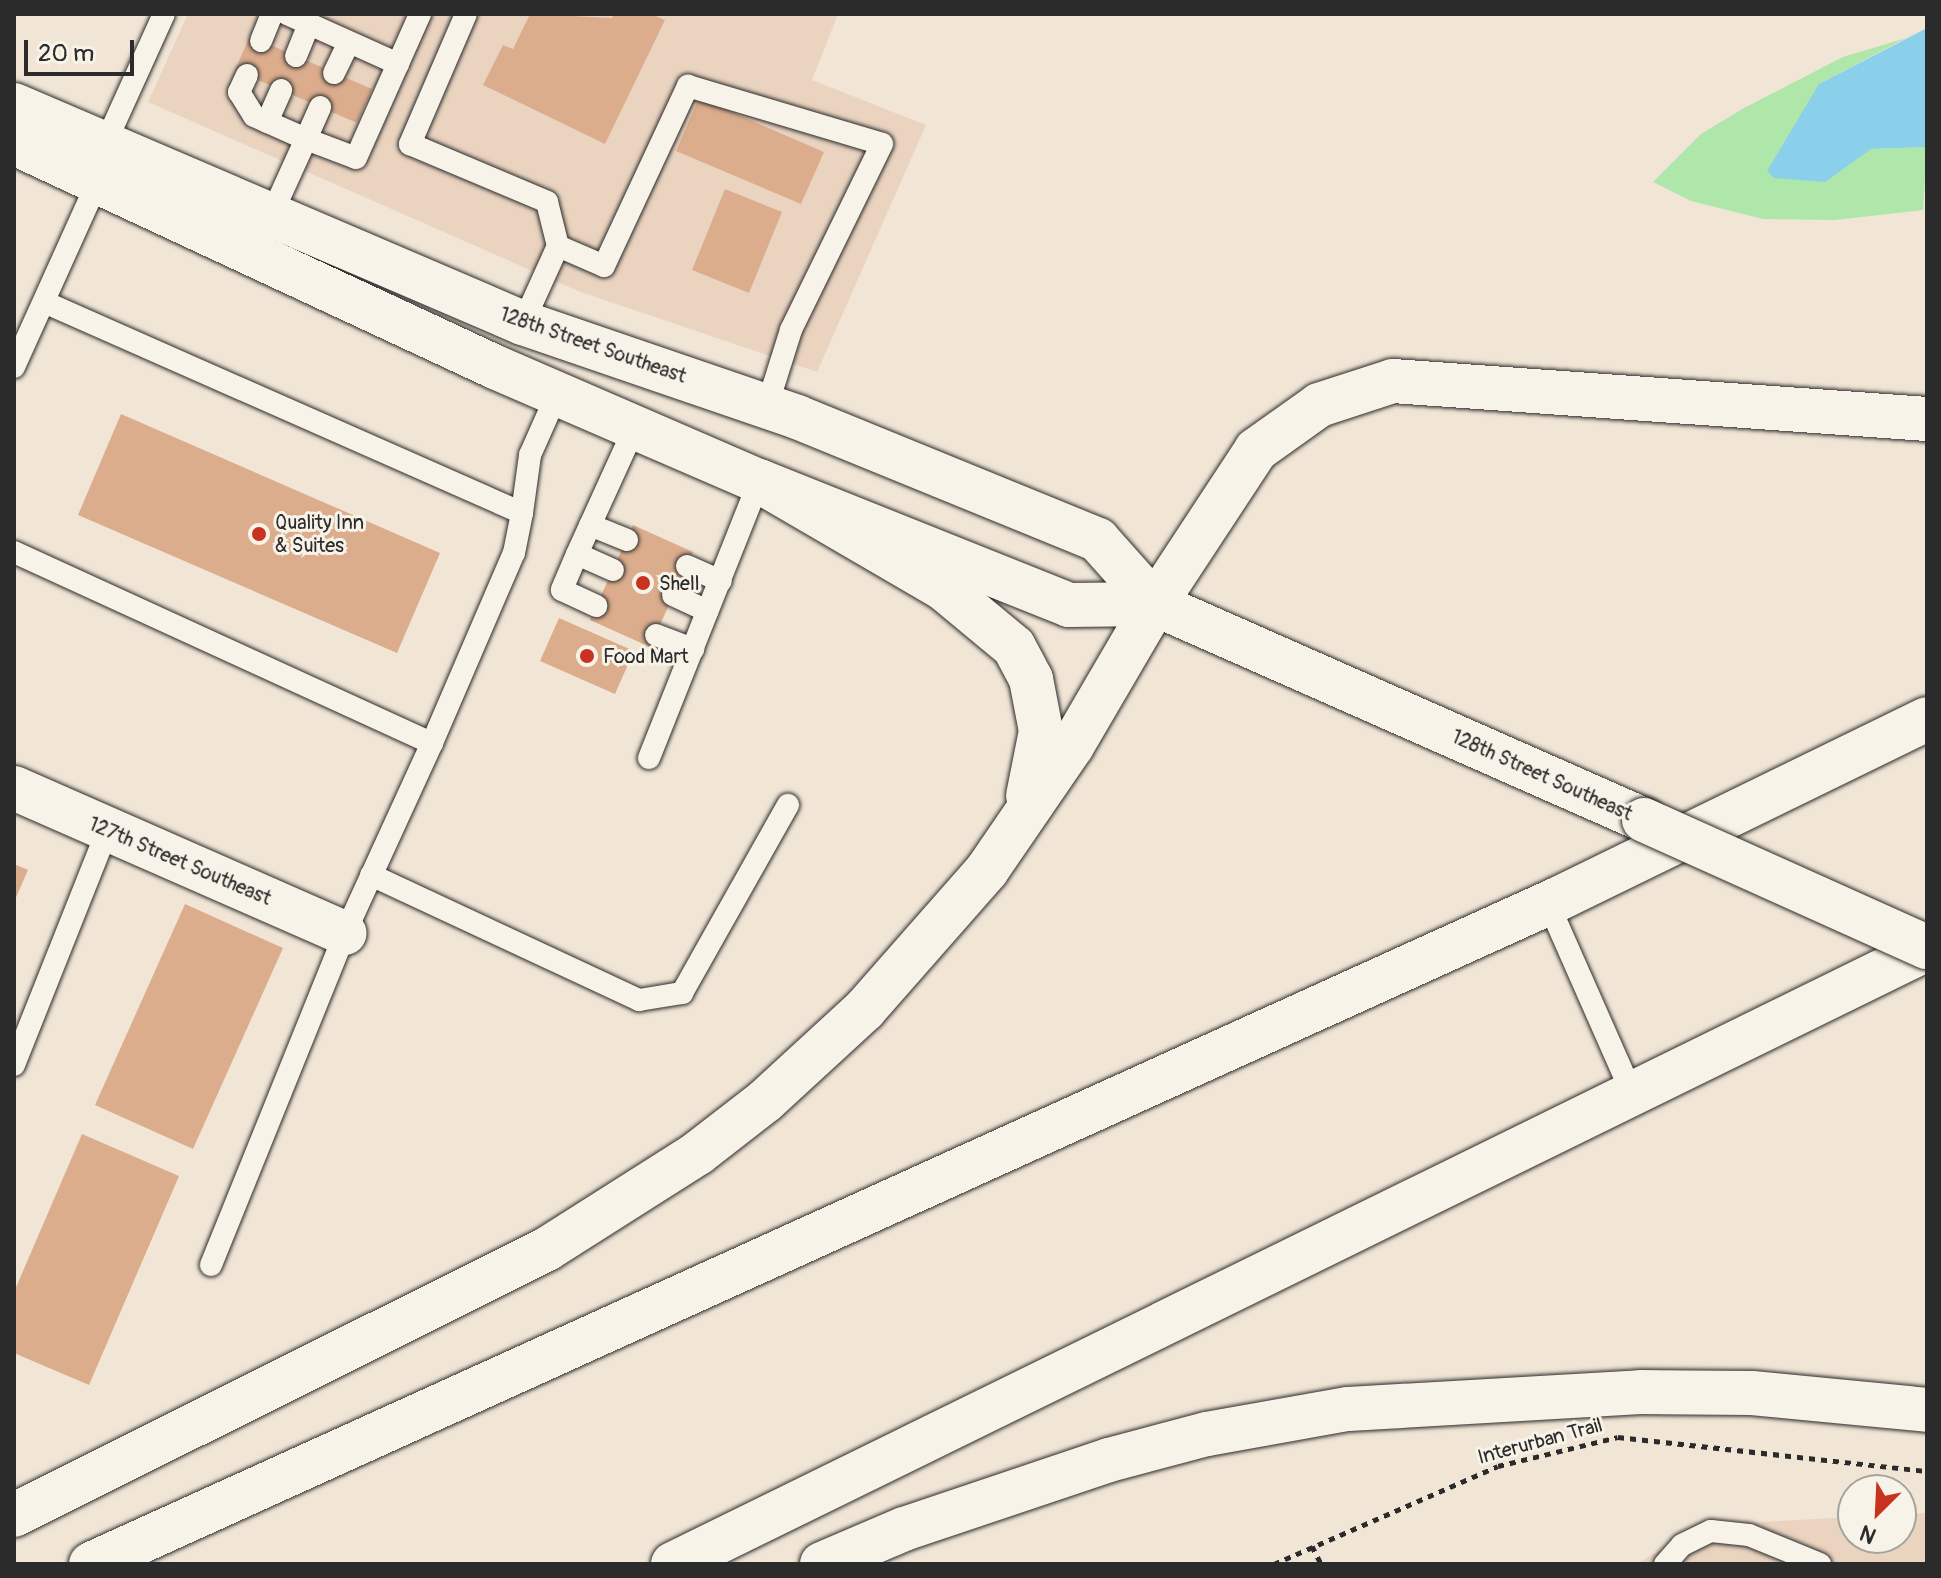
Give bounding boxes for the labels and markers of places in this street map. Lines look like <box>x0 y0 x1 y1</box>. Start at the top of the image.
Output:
place label: Quality Inn & Suites <box>275 510 364 557</box>
marker: Quality Inn & Suites <box>250 525 268 543</box>
place label: Shell <box>659 571 699 595</box>
marker: Shell <box>634 574 652 592</box>
place label: Food Mart <box>603 644 689 668</box>
marker: Food Mart <box>578 647 596 665</box>

